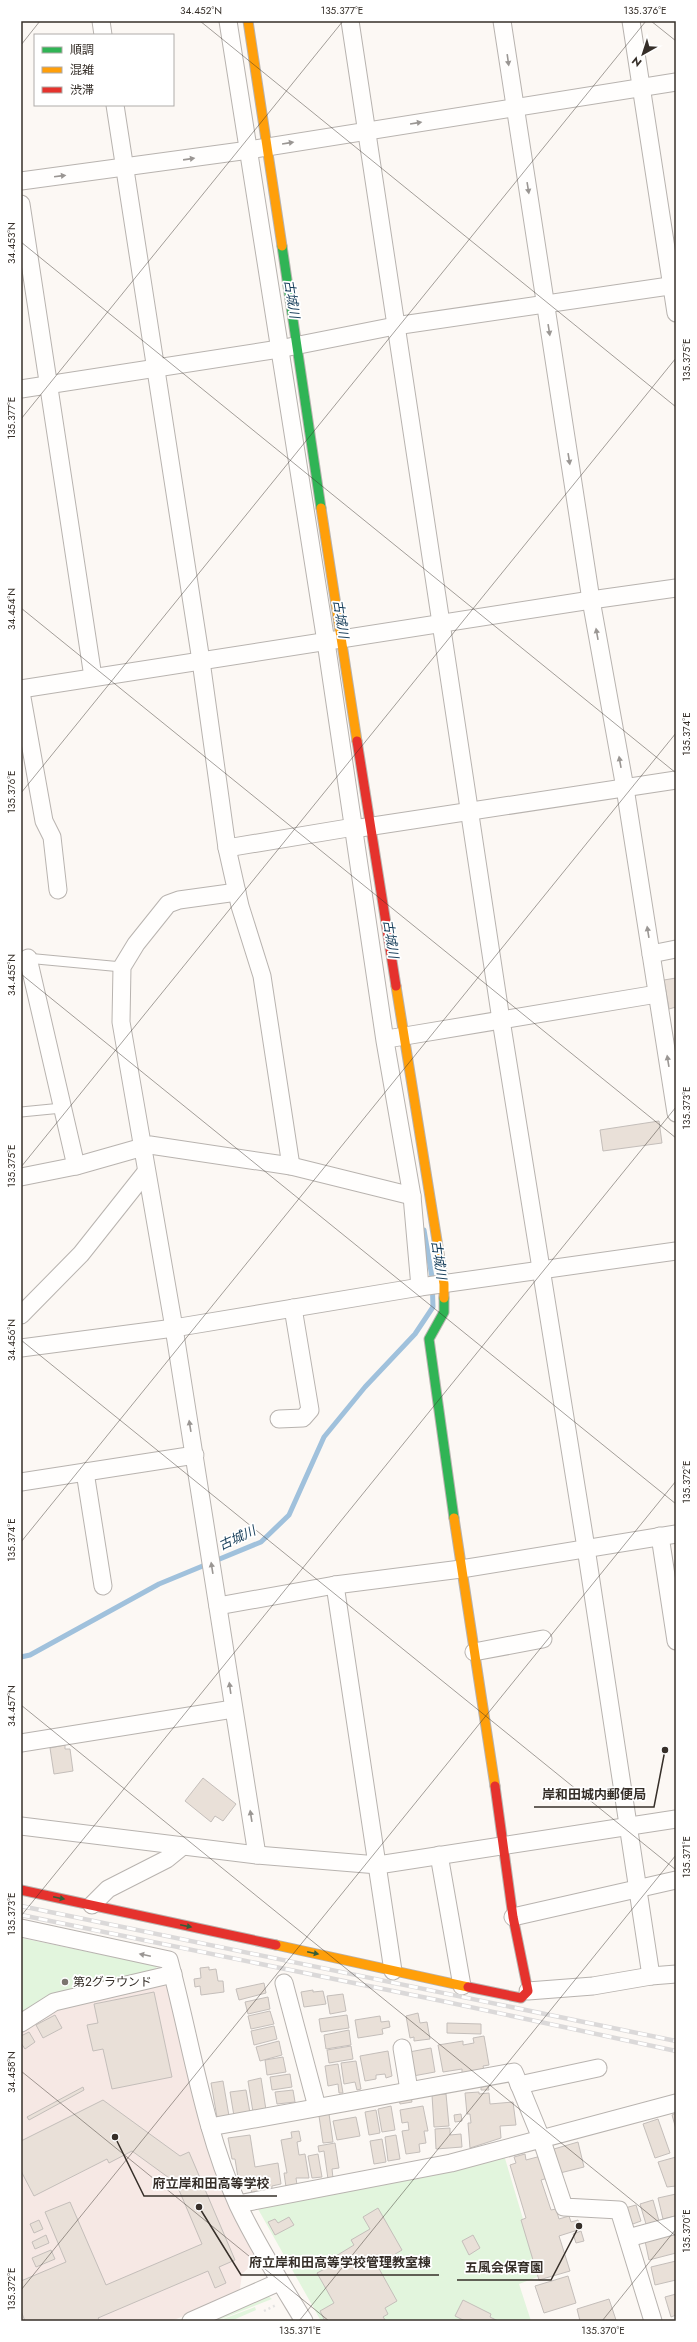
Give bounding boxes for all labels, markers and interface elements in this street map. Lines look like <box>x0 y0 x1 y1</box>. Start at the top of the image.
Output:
text: 34.452°N <box>180 3 222 18</box>
text: 135.377°E <box>321 3 363 18</box>
text: 135.376°E <box>623 3 667 18</box>
legend <box>34 34 174 106</box>
north arrow <box>623 34 663 74</box>
text: 順調 <box>70 41 94 59</box>
text: N <box>628 53 645 71</box>
one-way arrow <box>505 54 511 66</box>
text: 混雑 <box>70 61 94 79</box>
text: 渋滞 <box>70 81 94 99</box>
one-way arrow <box>410 120 422 126</box>
one-way arrow <box>282 140 294 146</box>
one-way arrow <box>182 156 195 162</box>
one-way arrow <box>54 173 66 180</box>
one-way arrow <box>525 182 531 194</box>
text: 34.453°N <box>4 222 19 264</box>
water label: 古城川 <box>280 278 305 322</box>
one-way arrow <box>546 324 552 337</box>
text: 135.375°E <box>679 338 694 382</box>
text: 135.377°E <box>4 397 19 439</box>
one-way arrow <box>566 453 572 465</box>
text: 34.454°N <box>4 588 19 630</box>
water label: 古城川 <box>329 598 354 642</box>
one-way arrow <box>594 628 600 640</box>
text: 135.374°E <box>679 712 694 756</box>
one-way arrow <box>617 756 623 768</box>
text: 135.376°E <box>4 770 19 814</box>
water label: 古城川 <box>379 918 404 962</box>
one-way arrow <box>644 926 650 938</box>
text: 34.455°N <box>4 954 19 996</box>
one-way arrow <box>665 1054 671 1067</box>
text: 135.373°E <box>679 1087 694 1129</box>
text: 135.375°E <box>4 1144 19 1188</box>
water label: 古城川 <box>427 1239 451 1283</box>
text: 34.456°N <box>4 1319 19 1361</box>
one-way arrow <box>187 1420 193 1432</box>
text: 135.372°E <box>679 1460 694 1504</box>
text: 135.374°E <box>4 1518 19 1562</box>
water label: 古城川 <box>215 1520 260 1555</box>
one-way arrow <box>209 1562 215 1574</box>
one-way arrow <box>227 1682 233 1694</box>
text: 34.457°N <box>4 1685 19 1727</box>
callout: 岸和田城内郵便局 <box>534 1782 654 1807</box>
text: 岸和田城内郵便局 <box>542 1785 646 1804</box>
one-way arrow <box>248 1810 254 1822</box>
text: 135.371°E <box>679 1836 694 1878</box>
text: 135.373°E <box>4 1893 19 1935</box>
one-way arrow <box>53 1896 65 1902</box>
one-way arrow <box>180 1923 192 1929</box>
one-way arrow <box>139 1951 151 1957</box>
one-way arrow <box>307 1951 319 1957</box>
place label: 第2グラウンド <box>73 1973 152 1991</box>
marker: 第2グラウンド <box>60 1977 70 1987</box>
text: 34.458°N <box>4 2051 19 2093</box>
callout: 府立岸和田高等学校 <box>144 2171 277 2196</box>
text: 府立岸和田高等学校 <box>152 2174 270 2193</box>
text: 135.370°E <box>679 2209 694 2253</box>
callout: 府立岸和田高等学校管理教室棟 <box>241 2250 439 2275</box>
text: 府立岸和田高等学校管理教室棟 <box>249 2253 431 2272</box>
callout: 五風会保育園 <box>457 2255 551 2280</box>
text: 五風会保育園 <box>465 2258 543 2277</box>
text: 135.372°E <box>4 2267 19 2311</box>
text: 135.371°E <box>279 2323 321 2338</box>
text: 135.370°E <box>581 2323 625 2338</box>

